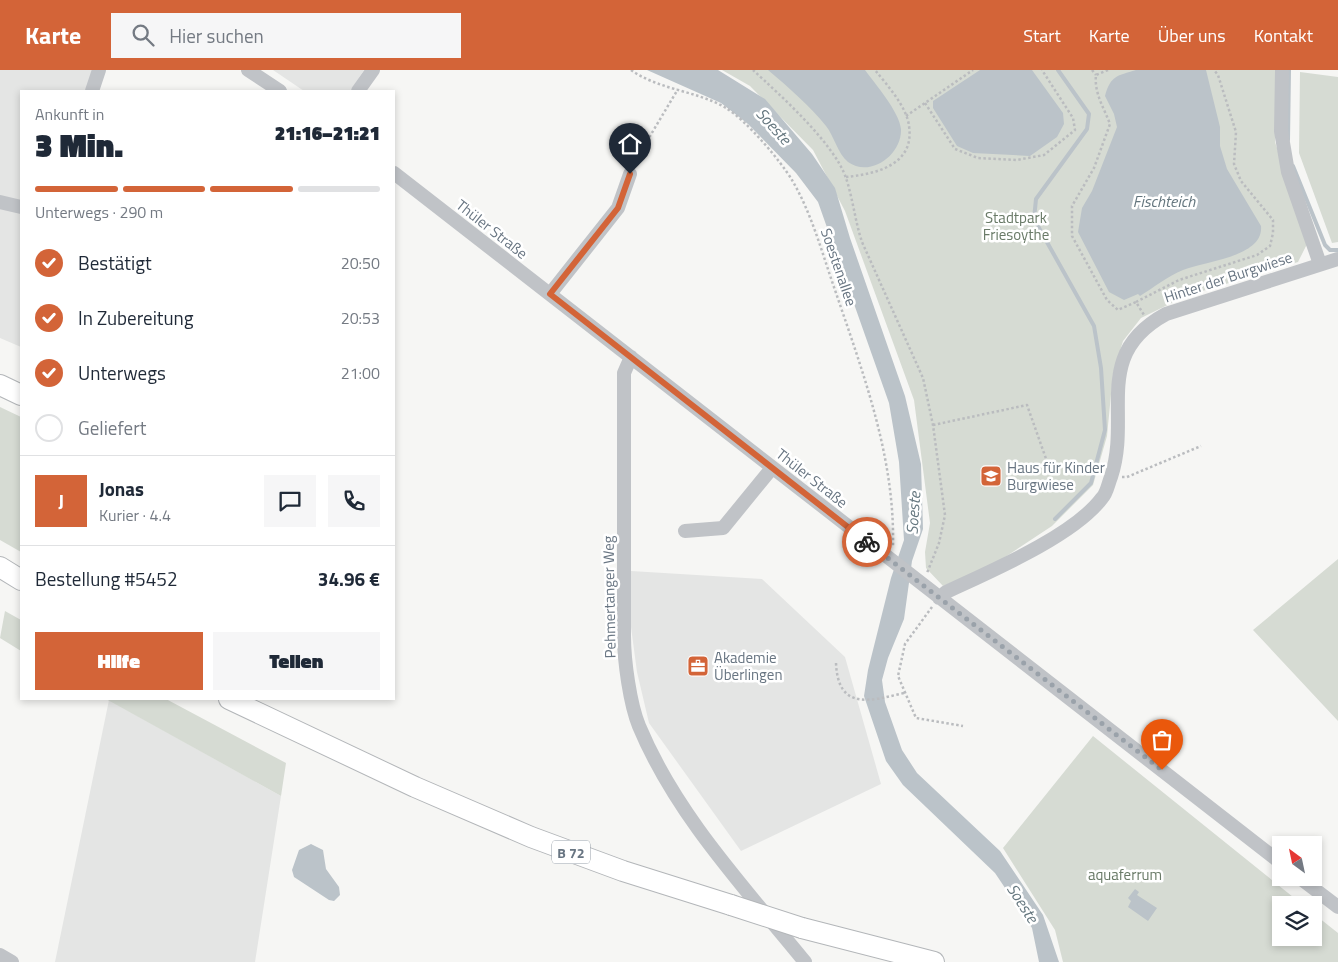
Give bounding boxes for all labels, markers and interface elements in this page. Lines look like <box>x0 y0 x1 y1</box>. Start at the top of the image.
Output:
search box <box>111 13 461 58</box>
text: Karte <box>25 17 81 53</box>
icon: search <box>129 21 157 49</box>
text: Hier suchen <box>169 21 264 50</box>
text: Start <box>1023 22 1061 49</box>
text: Karte <box>1089 22 1130 49</box>
text: Über uns <box>1158 22 1226 49</box>
text: Kontakt <box>1254 22 1313 49</box>
text: Ankunft in <box>35 102 104 126</box>
water label: Soeste <box>751 102 798 151</box>
text: 21:16–21:21 <box>275 118 380 147</box>
text: 3 Min. <box>35 121 123 169</box>
pin <box>609 123 651 174</box>
icon: home <box>616 130 644 158</box>
water label: Fischteich <box>1133 189 1196 213</box>
street label: Thüler Straße <box>451 194 533 264</box>
text: Unterwegs · 290 m <box>35 200 163 224</box>
park label: Stadtpark Friesoythe <box>983 206 1049 246</box>
street label: Soestenallee <box>815 225 863 309</box>
street label: Hinter der Burgwiese <box>1161 245 1295 309</box>
text: Bestätigt <box>78 248 152 277</box>
icon: check <box>35 249 63 277</box>
text: 20:50 <box>341 251 380 275</box>
text: In Zubereitung <box>78 303 194 332</box>
icon: check <box>35 304 63 332</box>
text: 20:53 <box>341 306 380 330</box>
text: Unterwegs <box>78 358 166 387</box>
icon: check <box>35 359 63 387</box>
text: 21:00 <box>341 361 380 385</box>
text: Geliefert <box>78 413 146 442</box>
street label: Thüler Straße <box>771 443 853 513</box>
place label: Haus für Kinder Burgwiese <box>1007 456 1105 496</box>
school or university icon: Haus für Kinder Burgwiese <box>979 464 1003 488</box>
text: Jonas <box>99 474 144 503</box>
button: chat <box>264 475 316 527</box>
button: phone <box>328 475 380 527</box>
text: J <box>58 486 64 515</box>
water label: Soeste <box>900 489 927 535</box>
text: Kurier · 4.4 <box>99 503 171 527</box>
courier <box>842 517 892 567</box>
icon: bike <box>853 528 881 556</box>
street label: Pehmertanger Weg <box>596 535 622 659</box>
text: Bestellung #5452 <box>35 564 178 593</box>
text: 34.96 € <box>318 564 380 593</box>
button: Hilfe <box>35 632 203 690</box>
button: Teilen <box>213 632 380 690</box>
place label: Akademie Überlingen <box>714 646 782 686</box>
office icon: Akademie Überlingen <box>686 654 710 678</box>
pin <box>1141 719 1183 770</box>
icon: bag <box>1148 726 1176 754</box>
north arrow <box>1272 836 1322 886</box>
map controls <box>1272 836 1322 946</box>
road number: B 72 <box>552 840 590 864</box>
park label: aquaferrum <box>1088 863 1162 886</box>
water label: Soeste <box>1001 879 1046 929</box>
button: layers <box>1272 896 1322 946</box>

